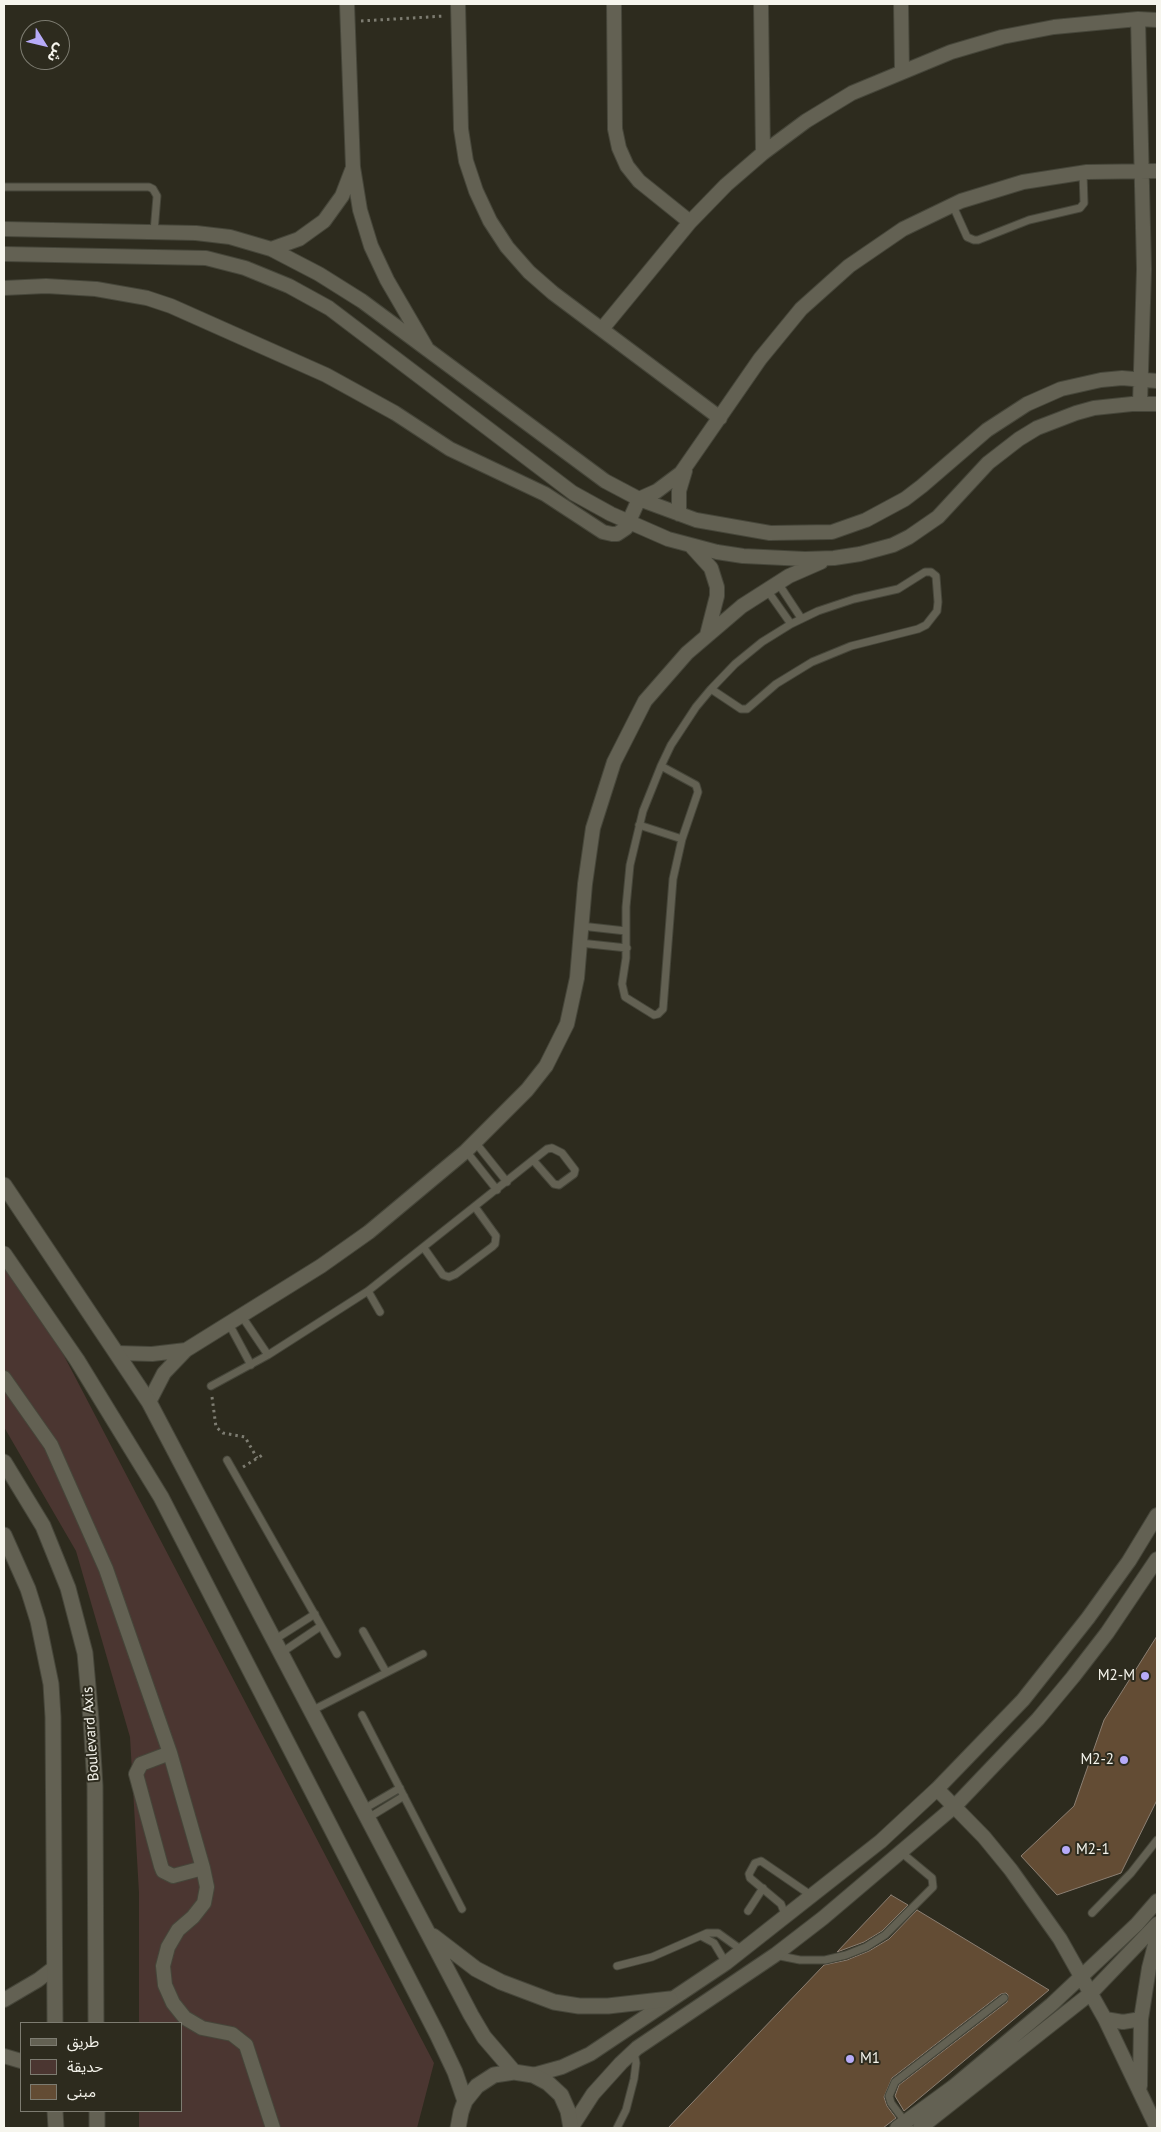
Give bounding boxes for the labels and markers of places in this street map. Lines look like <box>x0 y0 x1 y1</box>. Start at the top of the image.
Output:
place label: M2-M <box>1098 1667 1135 1685</box>
marker: M2-M <box>1139 1670 1151 1682</box>
place label: M2-2 <box>1080 1751 1114 1769</box>
marker: M2-2 <box>1118 1754 1130 1766</box>
place label: M2-1 <box>1076 1841 1110 1859</box>
marker: M2-1 <box>1060 1844 1072 1856</box>
place label: M1 <box>860 2050 880 2068</box>
marker: M1 <box>844 2053 856 2065</box>

